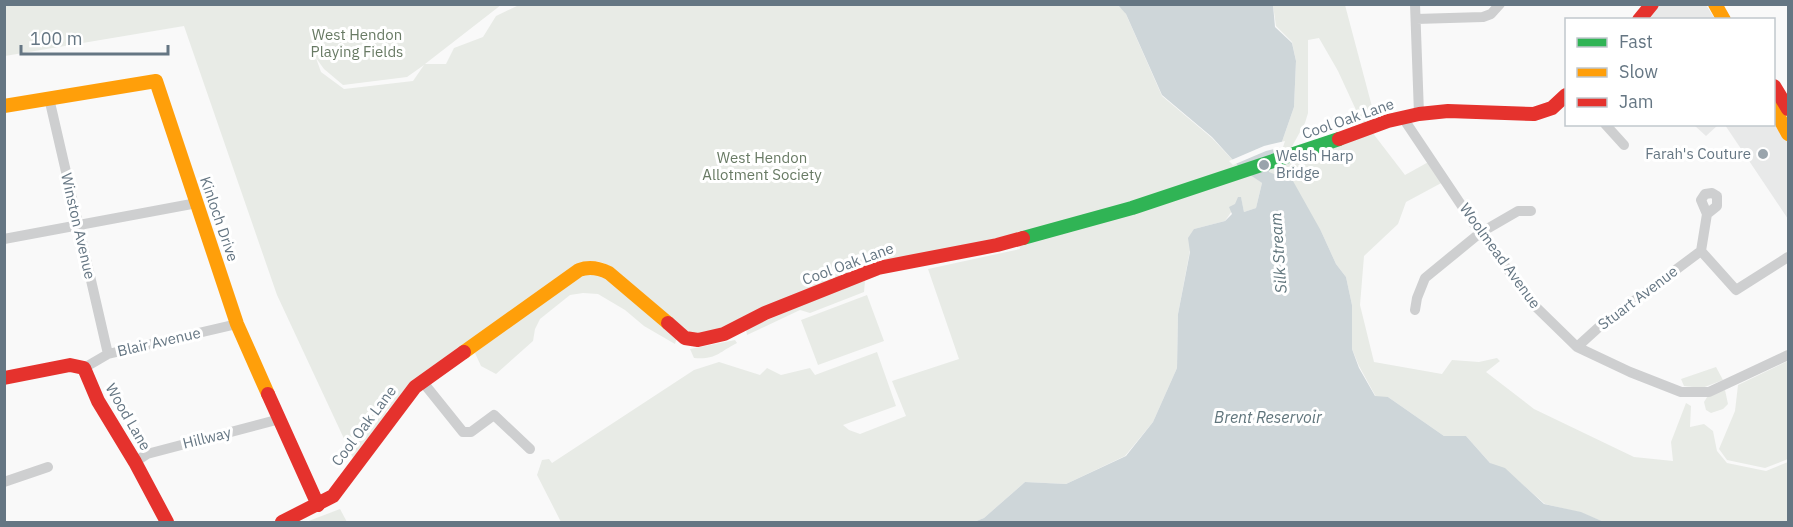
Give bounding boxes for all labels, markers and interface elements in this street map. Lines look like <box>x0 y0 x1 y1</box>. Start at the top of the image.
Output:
scale bar <box>21 18 168 56</box>
legend <box>1565 18 1775 126</box>
park label: West Hendon Playing Fields <box>311 25 403 61</box>
text: 100 m <box>30 27 82 50</box>
text: Fast <box>1619 30 1653 53</box>
text: Slow <box>1619 60 1658 83</box>
text: Jam <box>1619 90 1654 113</box>
street label: Cool Oak Lane <box>1299 94 1396 143</box>
place label: Farah's Couture <box>1645 144 1751 163</box>
place label: Welsh Harp Bridge <box>1276 146 1354 182</box>
marker: Farah's Couture <box>1756 147 1770 161</box>
park label: West Hendon Allotment Society <box>702 148 822 184</box>
marker: Welsh Harp Bridge <box>1257 158 1271 172</box>
street label: Winston Avenue <box>57 171 100 281</box>
street label: Kinloch Drive <box>196 174 243 264</box>
street label: Woolmead Avenue <box>1456 199 1545 312</box>
water label: Silk Stream <box>1265 212 1291 294</box>
street label: Cool Oak Lane <box>799 238 896 289</box>
street label: Stuart Avenue <box>1594 261 1681 334</box>
street label: Blair Avenue <box>115 323 202 360</box>
street label: Wood Lane <box>102 380 155 454</box>
street label: Cool Oak Lane <box>327 382 400 470</box>
water label: Brent Reservoir <box>1214 407 1323 427</box>
street label: Hillway <box>181 422 234 453</box>

